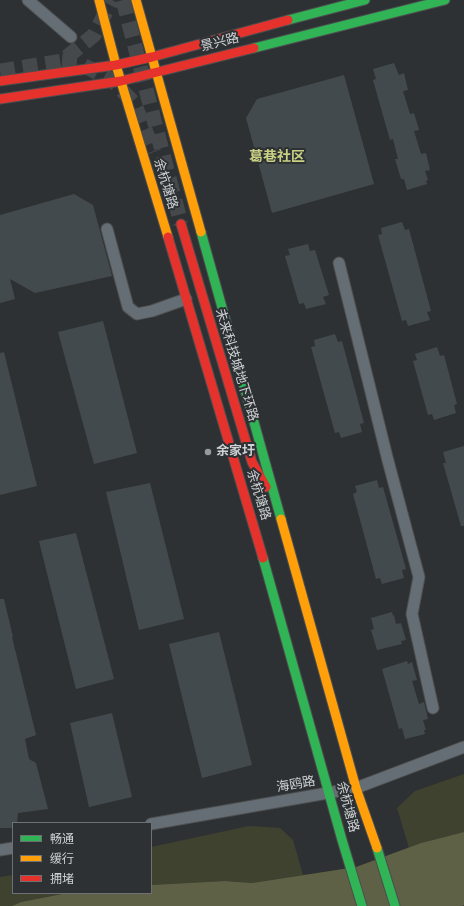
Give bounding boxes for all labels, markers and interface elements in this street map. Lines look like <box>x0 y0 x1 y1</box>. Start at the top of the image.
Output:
street label: 景兴路 <box>199 31 241 55</box>
district label: 葛巷社区 <box>249 149 305 165</box>
street label: 余杭塘路 <box>150 157 180 211</box>
street label: 未来科技城地下环路 <box>211 307 261 423</box>
place label: 余家圩 <box>216 444 255 460</box>
marker: 余家圩 <box>203 447 213 457</box>
street label: 余杭塘路 <box>243 468 273 522</box>
street label: 海鸥路 <box>275 774 317 796</box>
street label: 余杭塘路 <box>333 780 361 834</box>
legend <box>12 822 152 894</box>
text: 畅通 <box>50 830 74 847</box>
text: 缓行 <box>50 850 74 867</box>
text: 拥堵 <box>50 870 74 887</box>

